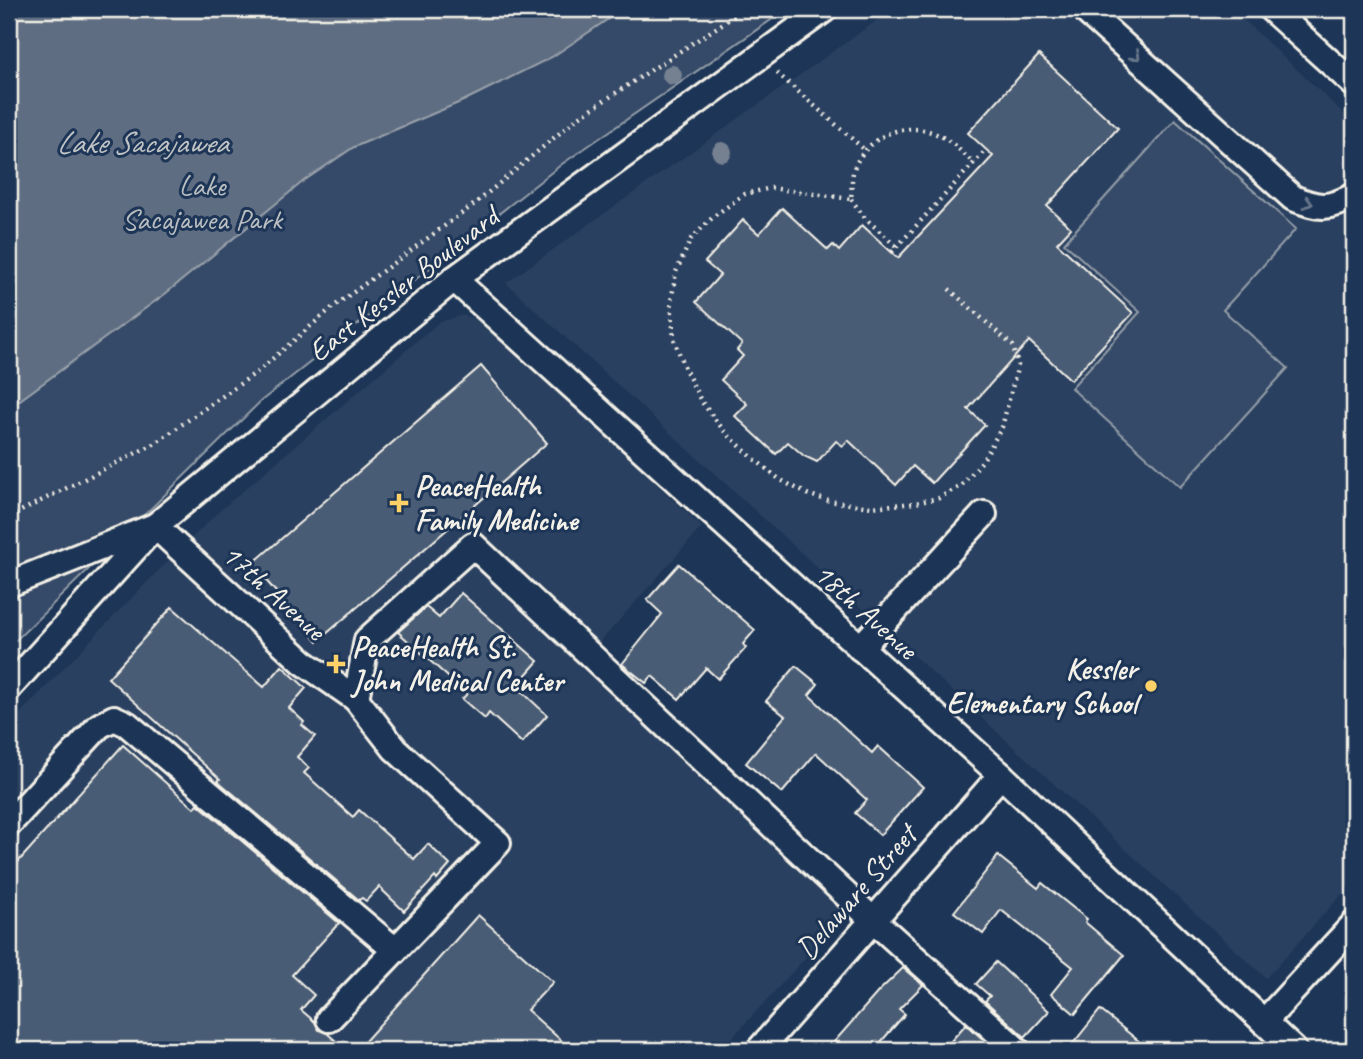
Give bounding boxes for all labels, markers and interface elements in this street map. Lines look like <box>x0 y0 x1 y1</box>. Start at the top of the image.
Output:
one-way arrow <box>1128 48 1141 60</box>
water label: Lake Sacajawea <box>56 122 231 163</box>
park label: Lake Sacajawea Park <box>122 166 284 238</box>
one-way arrow <box>1301 194 1313 209</box>
street label: East Kessler Boulevard <box>300 195 509 370</box>
place label: PeaceHealth Family Medicine <box>415 467 580 539</box>
marker: PeaceHealth Family Medicine <box>389 493 409 513</box>
street label: 17th Avenue <box>214 535 336 650</box>
street label: 18th Avenue <box>806 554 928 669</box>
place label: PeaceHealth St. John Medical Center <box>350 628 566 700</box>
place label: Kessler Elementary School <box>947 650 1143 722</box>
marker: PeaceHealth St. John Medical Center <box>326 654 346 674</box>
marker: Kessler Elementary School <box>1143 678 1159 694</box>
street label: Delaware Street <box>787 814 927 967</box>

